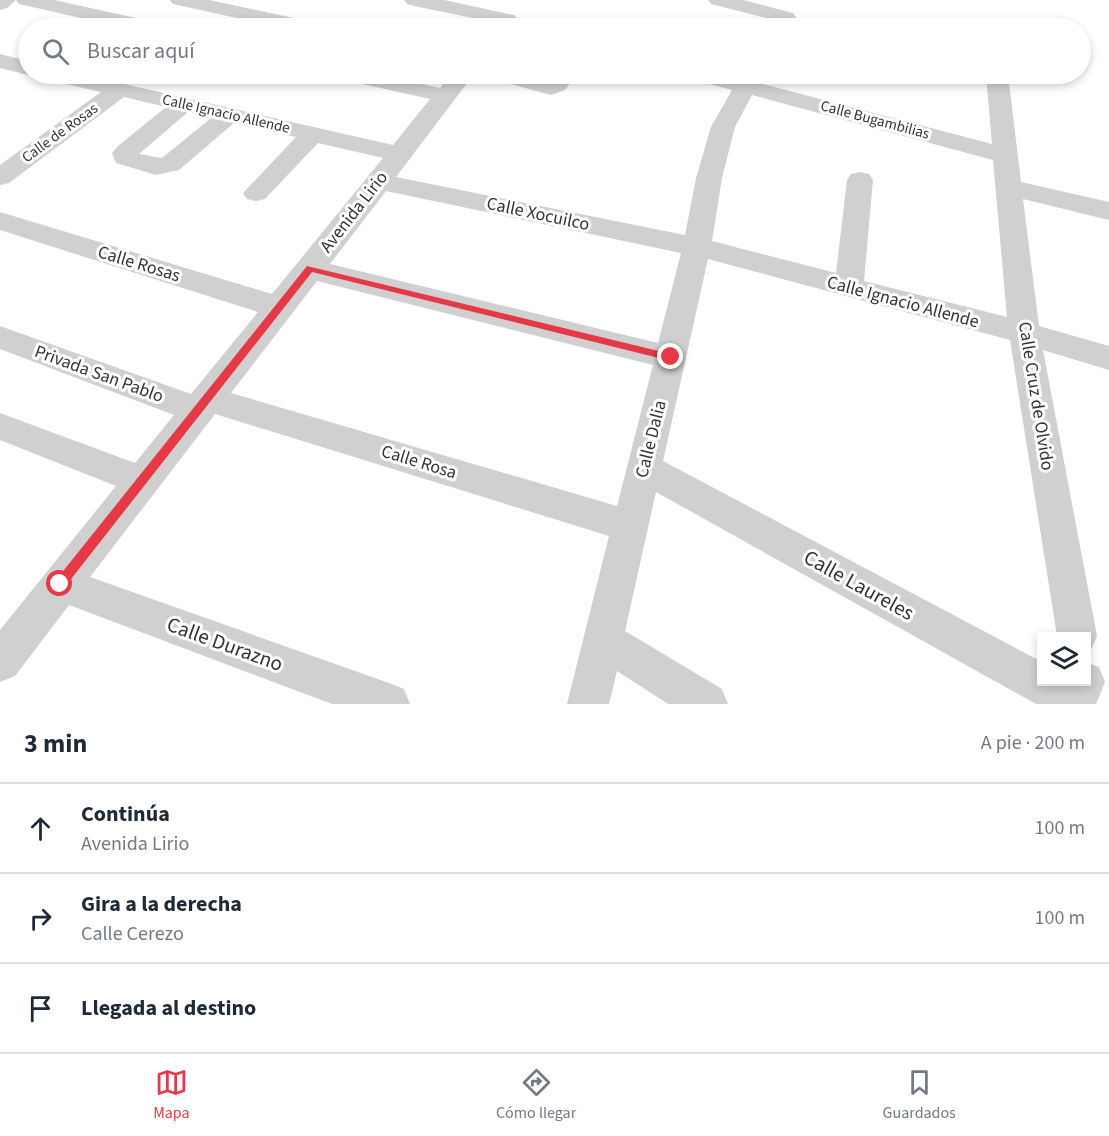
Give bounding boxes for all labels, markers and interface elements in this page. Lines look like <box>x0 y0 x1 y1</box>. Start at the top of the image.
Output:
search box <box>18 18 1091 84</box>
icon: search <box>39 35 72 68</box>
text: Buscar aquí <box>87 35 195 67</box>
street label: Calle Ignacio Allende <box>160 89 292 139</box>
street label: Calle Bugambilias <box>818 95 932 145</box>
street label: Calle de Rosas <box>18 98 102 168</box>
street label: Avenida Lirio <box>314 166 394 258</box>
street label: Calle Xocuilco <box>484 191 592 237</box>
street label: Calle Rosas <box>95 240 183 288</box>
street label: Calle Ignacio Allende <box>824 270 982 334</box>
street label: Calle Cruz de Olvido <box>1012 320 1060 472</box>
street label: Privada San Pablo <box>31 339 167 409</box>
route end <box>657 343 683 369</box>
street label: Calle Dalia <box>629 398 673 480</box>
street label: Calle Rosa <box>378 439 460 485</box>
street label: Calle Laureles <box>798 542 920 628</box>
route start <box>46 570 72 596</box>
street label: Calle Durazno <box>163 609 287 679</box>
map controls <box>1037 632 1091 686</box>
button: layers <box>1037 632 1091 686</box>
text: 3 min <box>24 725 87 762</box>
text: A pie · 200 m <box>981 729 1085 757</box>
text: Continúa <box>81 798 170 830</box>
icon: ahead <box>24 812 57 845</box>
text: 100 m <box>1035 814 1085 842</box>
text: Avenida Lirio <box>81 830 189 858</box>
text: Gira a la derecha <box>81 888 242 920</box>
icon: right <box>24 902 57 935</box>
text: 100 m <box>1035 904 1085 932</box>
text: Calle Cerezo <box>81 920 184 948</box>
icon: arrive <box>24 992 57 1025</box>
text: Llegada al destino <box>81 992 256 1024</box>
tab: Mapa <box>153 1066 190 1124</box>
tab: Cómo llegar <box>496 1066 576 1124</box>
tab: Guardados <box>883 1066 956 1124</box>

